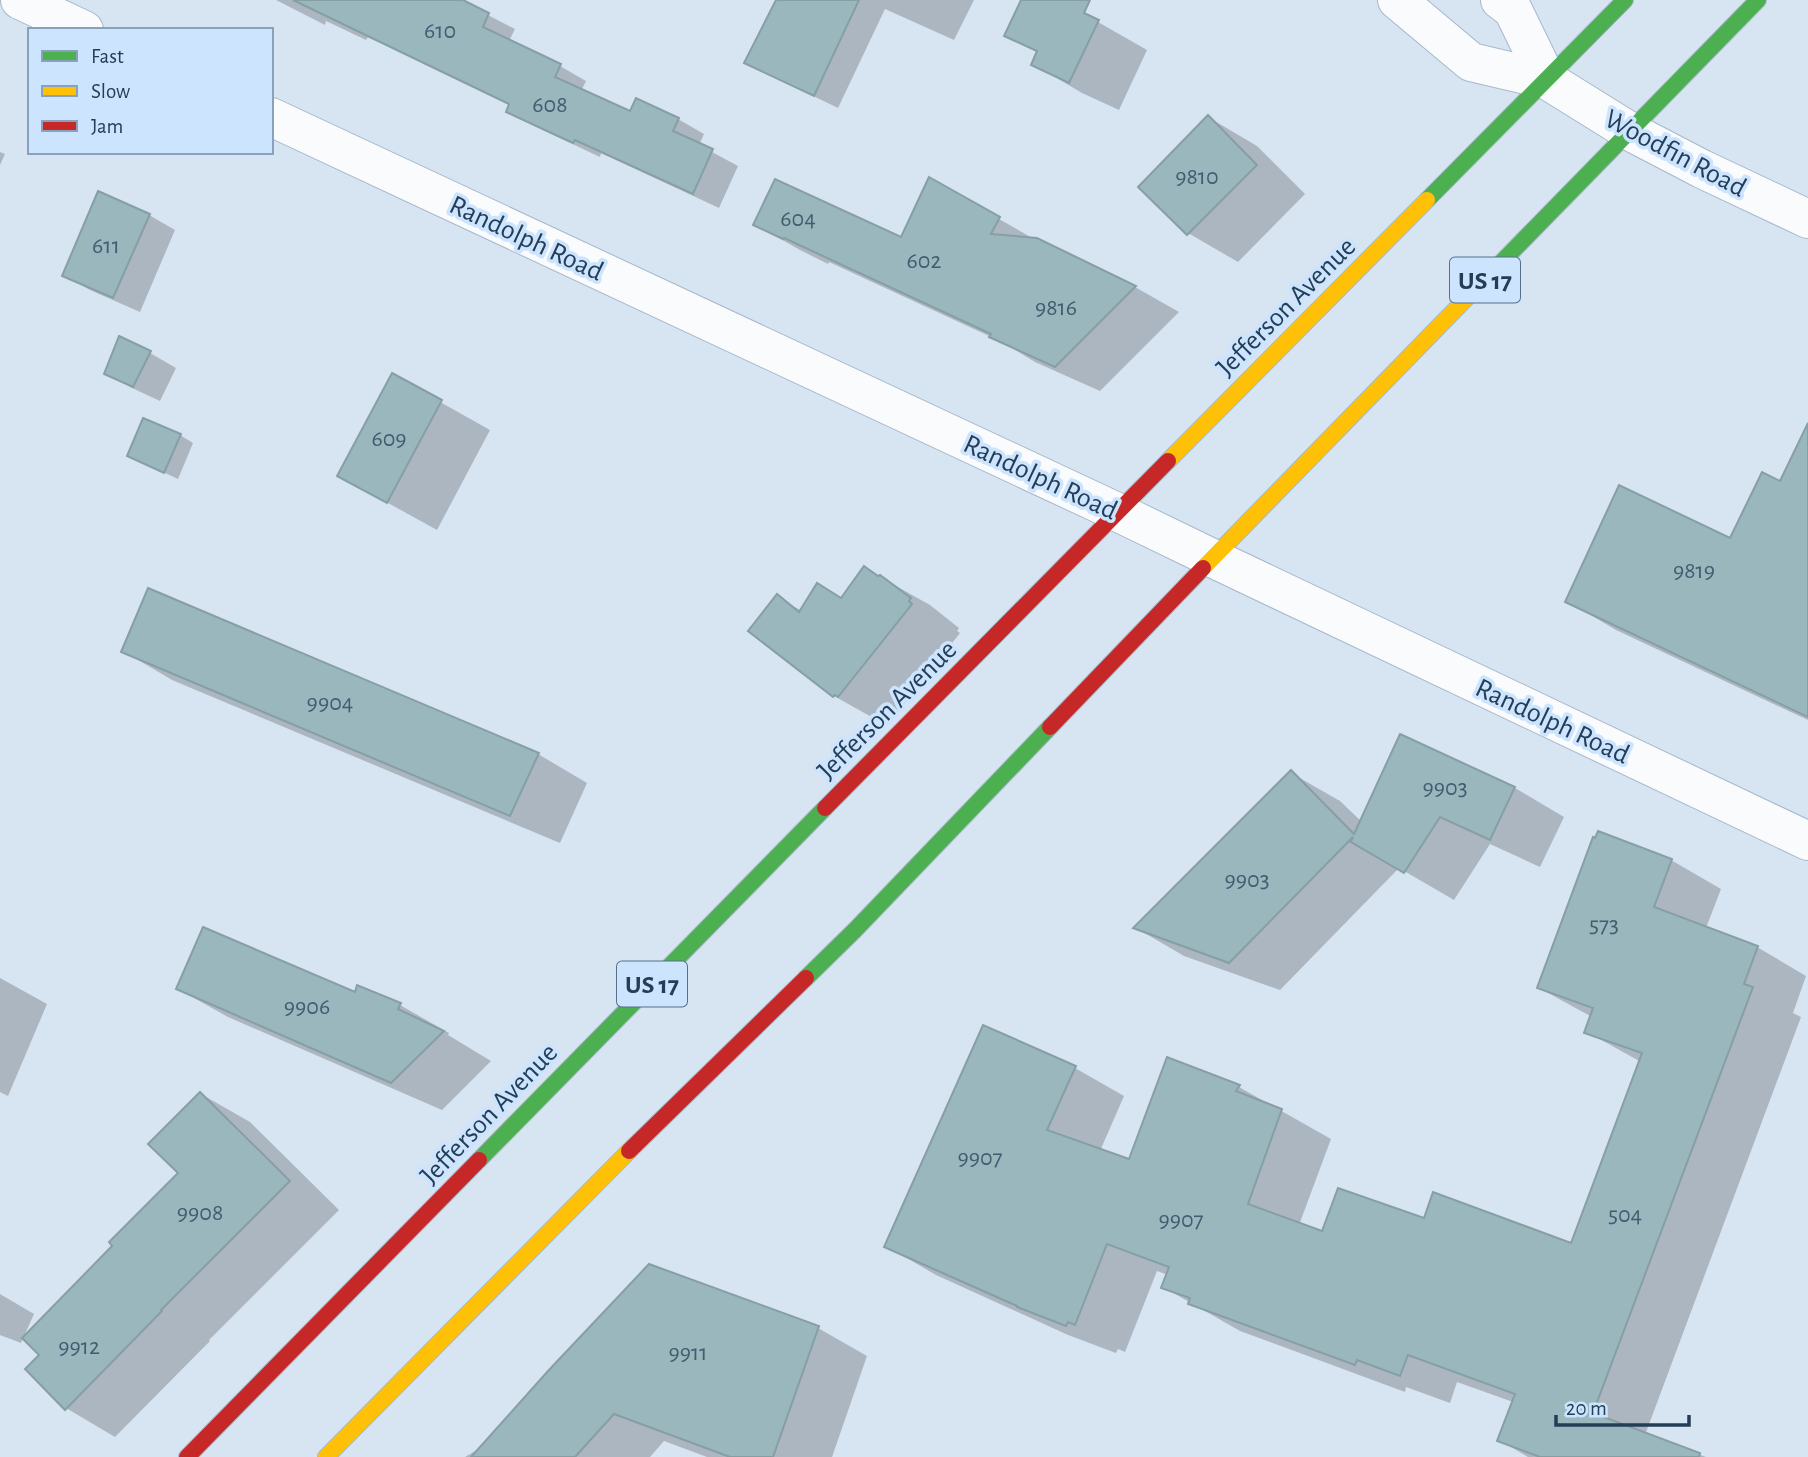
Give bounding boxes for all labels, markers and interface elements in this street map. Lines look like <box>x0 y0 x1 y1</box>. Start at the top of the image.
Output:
house number: 610 <box>424 19 456 43</box>
legend <box>28 28 273 154</box>
text: Fast <box>91 46 124 67</box>
text: Slow <box>91 81 130 102</box>
house number: 608 <box>532 93 568 117</box>
street label: Woodfin Road <box>1600 105 1751 203</box>
text: Jam <box>91 116 123 137</box>
house number: 9810 <box>1175 165 1219 189</box>
street label: Randolph Road <box>445 191 607 287</box>
house number: 604 <box>780 207 816 231</box>
street label: Jefferson Avenue <box>1211 232 1361 382</box>
house number: 611 <box>92 234 120 258</box>
house number: 602 <box>907 249 942 273</box>
road number: US 17 <box>1450 258 1520 302</box>
house number: 9816 <box>1035 296 1077 320</box>
house number: 609 <box>371 427 407 451</box>
street label: Randolph Road <box>959 430 1121 526</box>
house number: 9819 <box>1673 559 1715 583</box>
street label: Jefferson Avenue <box>812 635 962 785</box>
street label: Randolph Road <box>1471 674 1633 770</box>
house number: 9904 <box>307 691 353 715</box>
house number: 9903 <box>1422 776 1468 800</box>
house number: 9903 <box>1224 868 1270 892</box>
house number: 573 <box>1589 913 1619 937</box>
road number: US 17 <box>617 962 687 1007</box>
house number: 9906 <box>284 995 330 1019</box>
street label: Jefferson Avenue <box>415 1039 563 1190</box>
house number: 9907 <box>957 1146 1003 1170</box>
house number: 9908 <box>177 1201 223 1225</box>
house number: 504 <box>1608 1203 1642 1227</box>
house number: 9907 <box>1158 1208 1204 1232</box>
house number: 9912 <box>58 1335 100 1359</box>
house number: 9911 <box>668 1341 708 1365</box>
scale bar <box>1556 1384 1689 1428</box>
text: 20 m <box>1566 1398 1607 1419</box>

